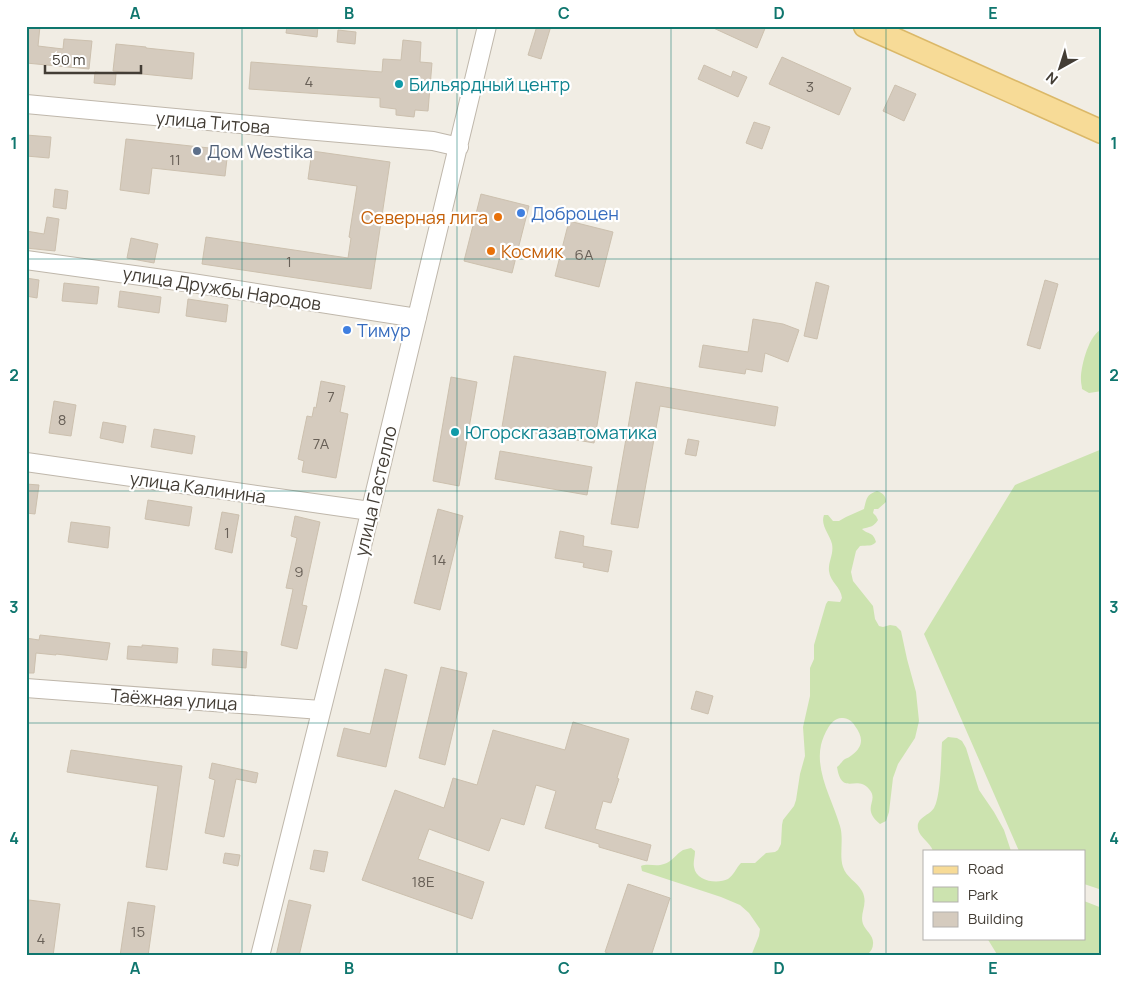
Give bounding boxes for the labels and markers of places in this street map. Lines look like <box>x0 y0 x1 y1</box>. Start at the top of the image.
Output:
place label: Бильярдный центр <box>409 72 570 96</box>
marker: Бильярдный центр <box>393 78 405 90</box>
place label: Дом Westika <box>207 139 313 163</box>
marker: Дом Westika <box>191 145 203 157</box>
place label: Доброцен <box>531 201 619 225</box>
place label: Северная лига <box>361 205 488 229</box>
marker: Доброцен <box>515 207 527 219</box>
marker: Северная лига <box>492 211 504 223</box>
place label: Космик <box>501 239 564 263</box>
marker: Космик <box>485 245 497 257</box>
place label: Тимур <box>357 318 411 342</box>
marker: Тимур <box>341 324 353 336</box>
place label: Югорскгазавтоматика <box>465 420 657 444</box>
marker: Югорскгазавтоматика <box>449 426 461 438</box>

